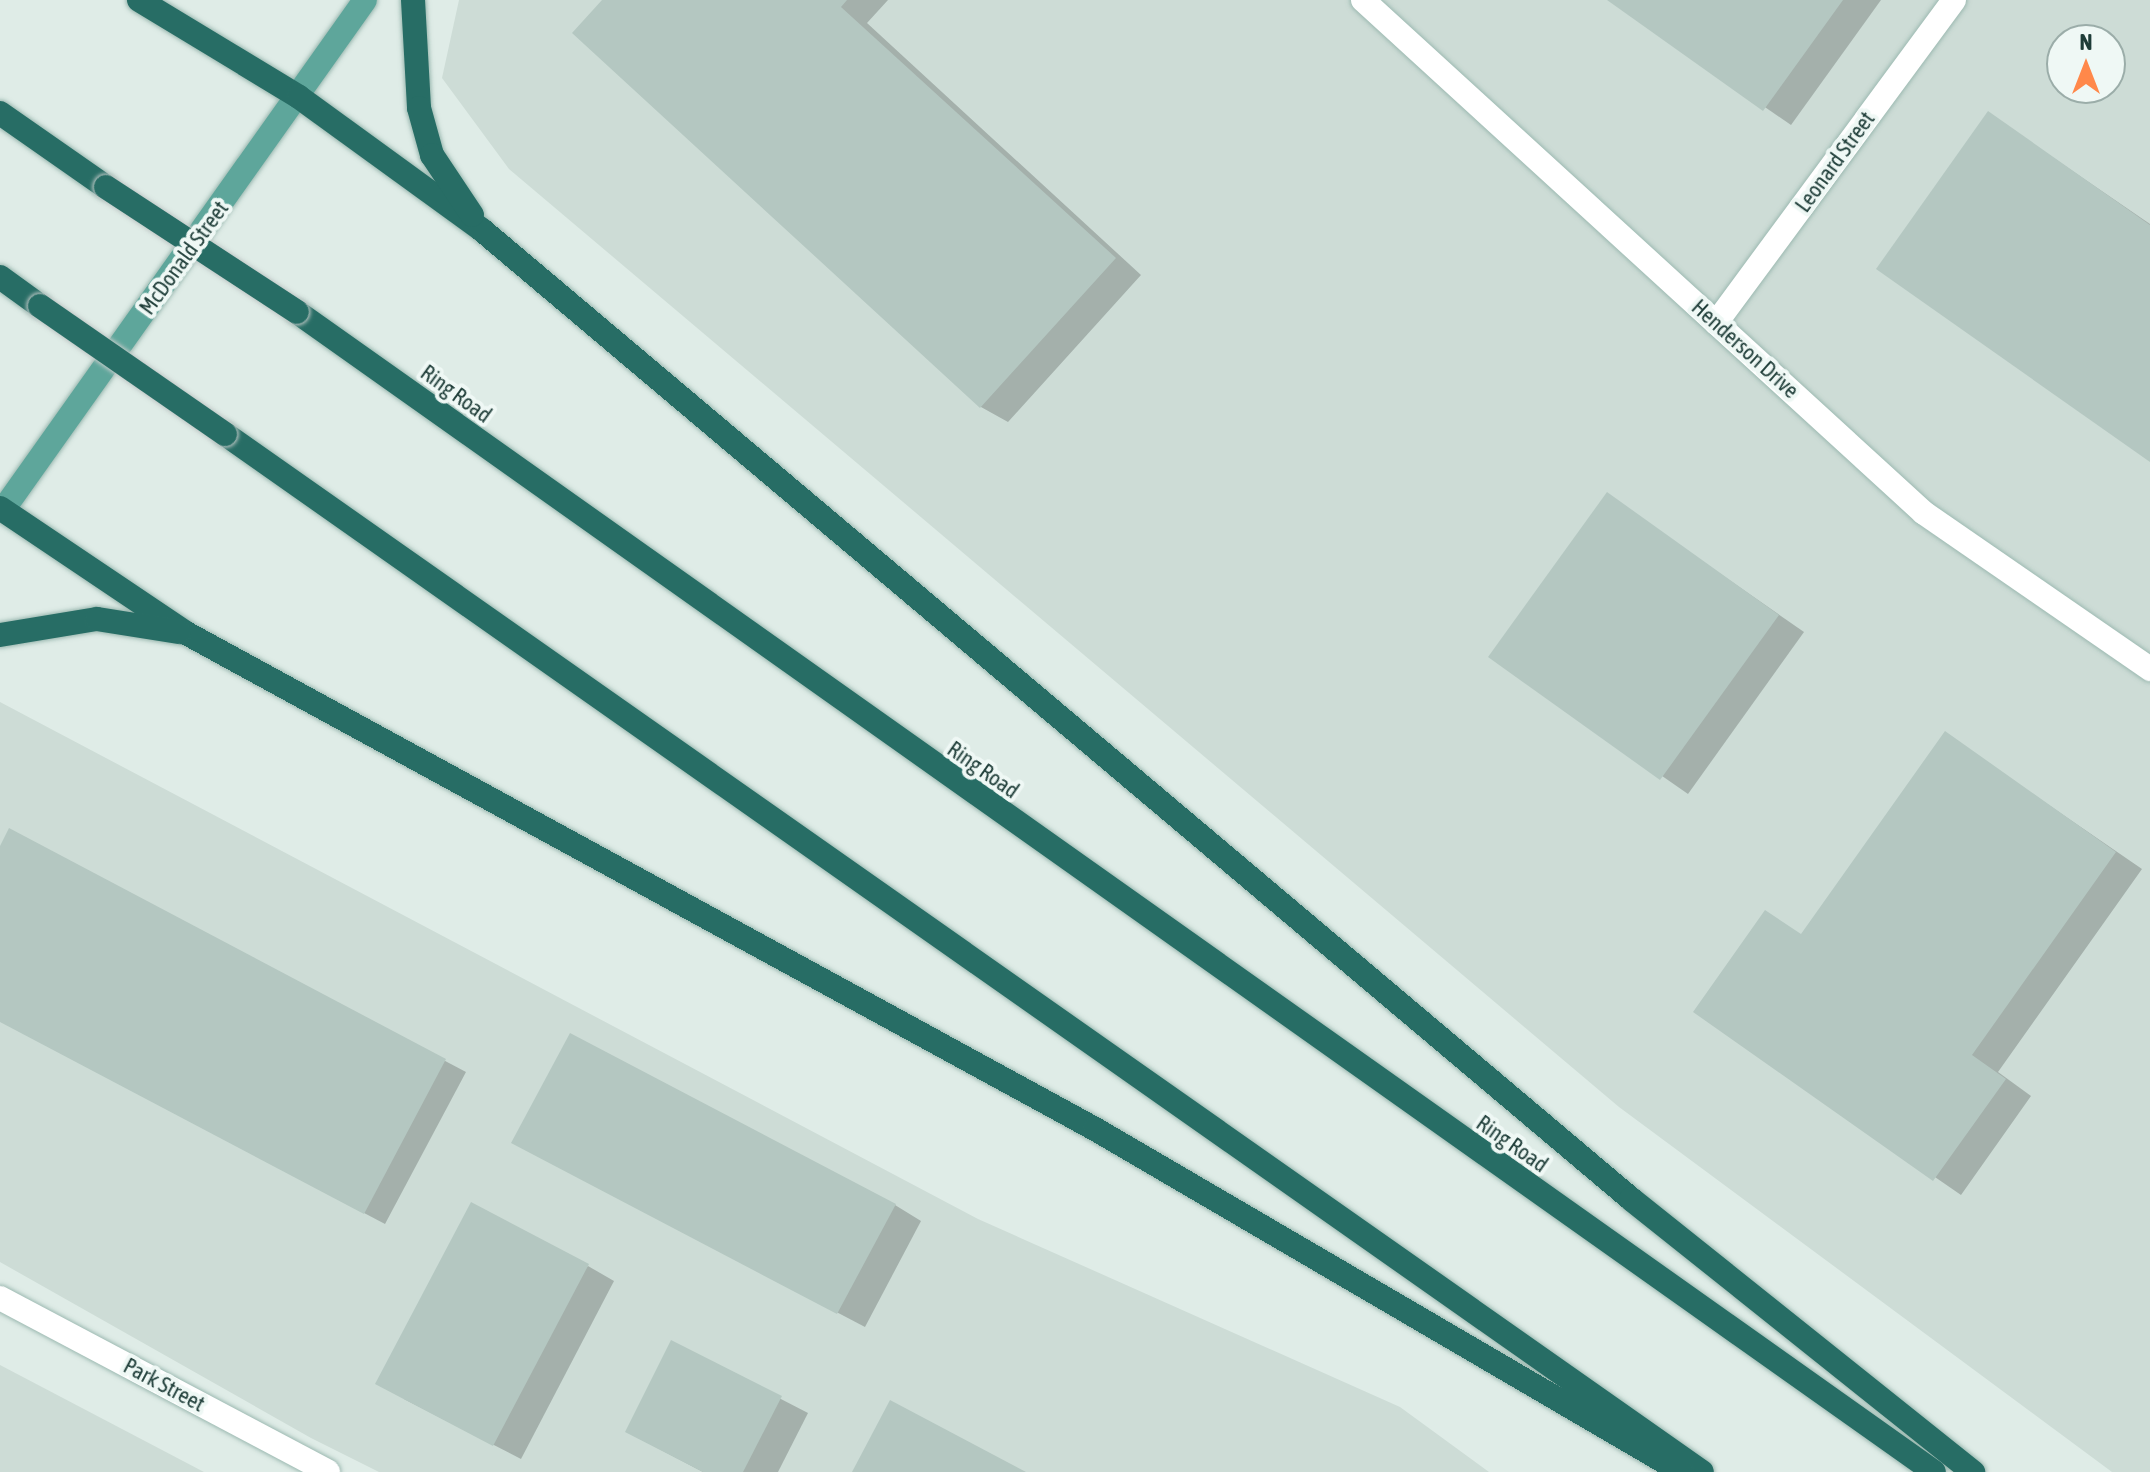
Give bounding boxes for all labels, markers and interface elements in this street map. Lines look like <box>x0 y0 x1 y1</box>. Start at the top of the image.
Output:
north arrow <box>2046 24 2126 104</box>
text: N <box>2080 29 2092 55</box>
street label: Leonard Street <box>1790 107 1880 217</box>
street label: McDonald Street <box>134 196 234 320</box>
street label: Henderson Drive <box>1686 294 1804 404</box>
street label: Ring Road <box>415 359 497 429</box>
street label: Ring Road <box>942 736 1024 804</box>
street label: Ring Road <box>1471 1110 1553 1178</box>
street label: Park Street <box>119 1353 209 1417</box>

